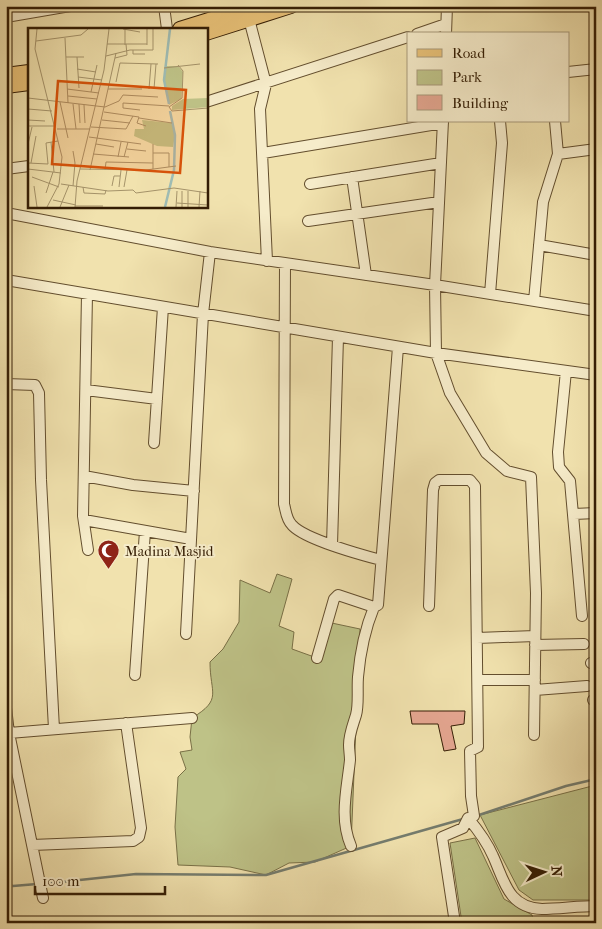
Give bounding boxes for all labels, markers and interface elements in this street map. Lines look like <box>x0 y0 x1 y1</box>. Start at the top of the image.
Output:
inset map <box>28 28 208 208</box>
legend <box>407 32 570 122</box>
text: Road <box>452 44 486 62</box>
text: Park <box>452 68 482 86</box>
text: Building <box>452 94 509 112</box>
mosque icon: Madina Masjid <box>97 539 121 570</box>
place label: Madina Masjid <box>125 543 214 560</box>
north arrow <box>520 846 570 896</box>
scale bar <box>35 864 165 896</box>
text: N <box>548 865 565 877</box>
text: 100 m <box>42 872 80 890</box>

